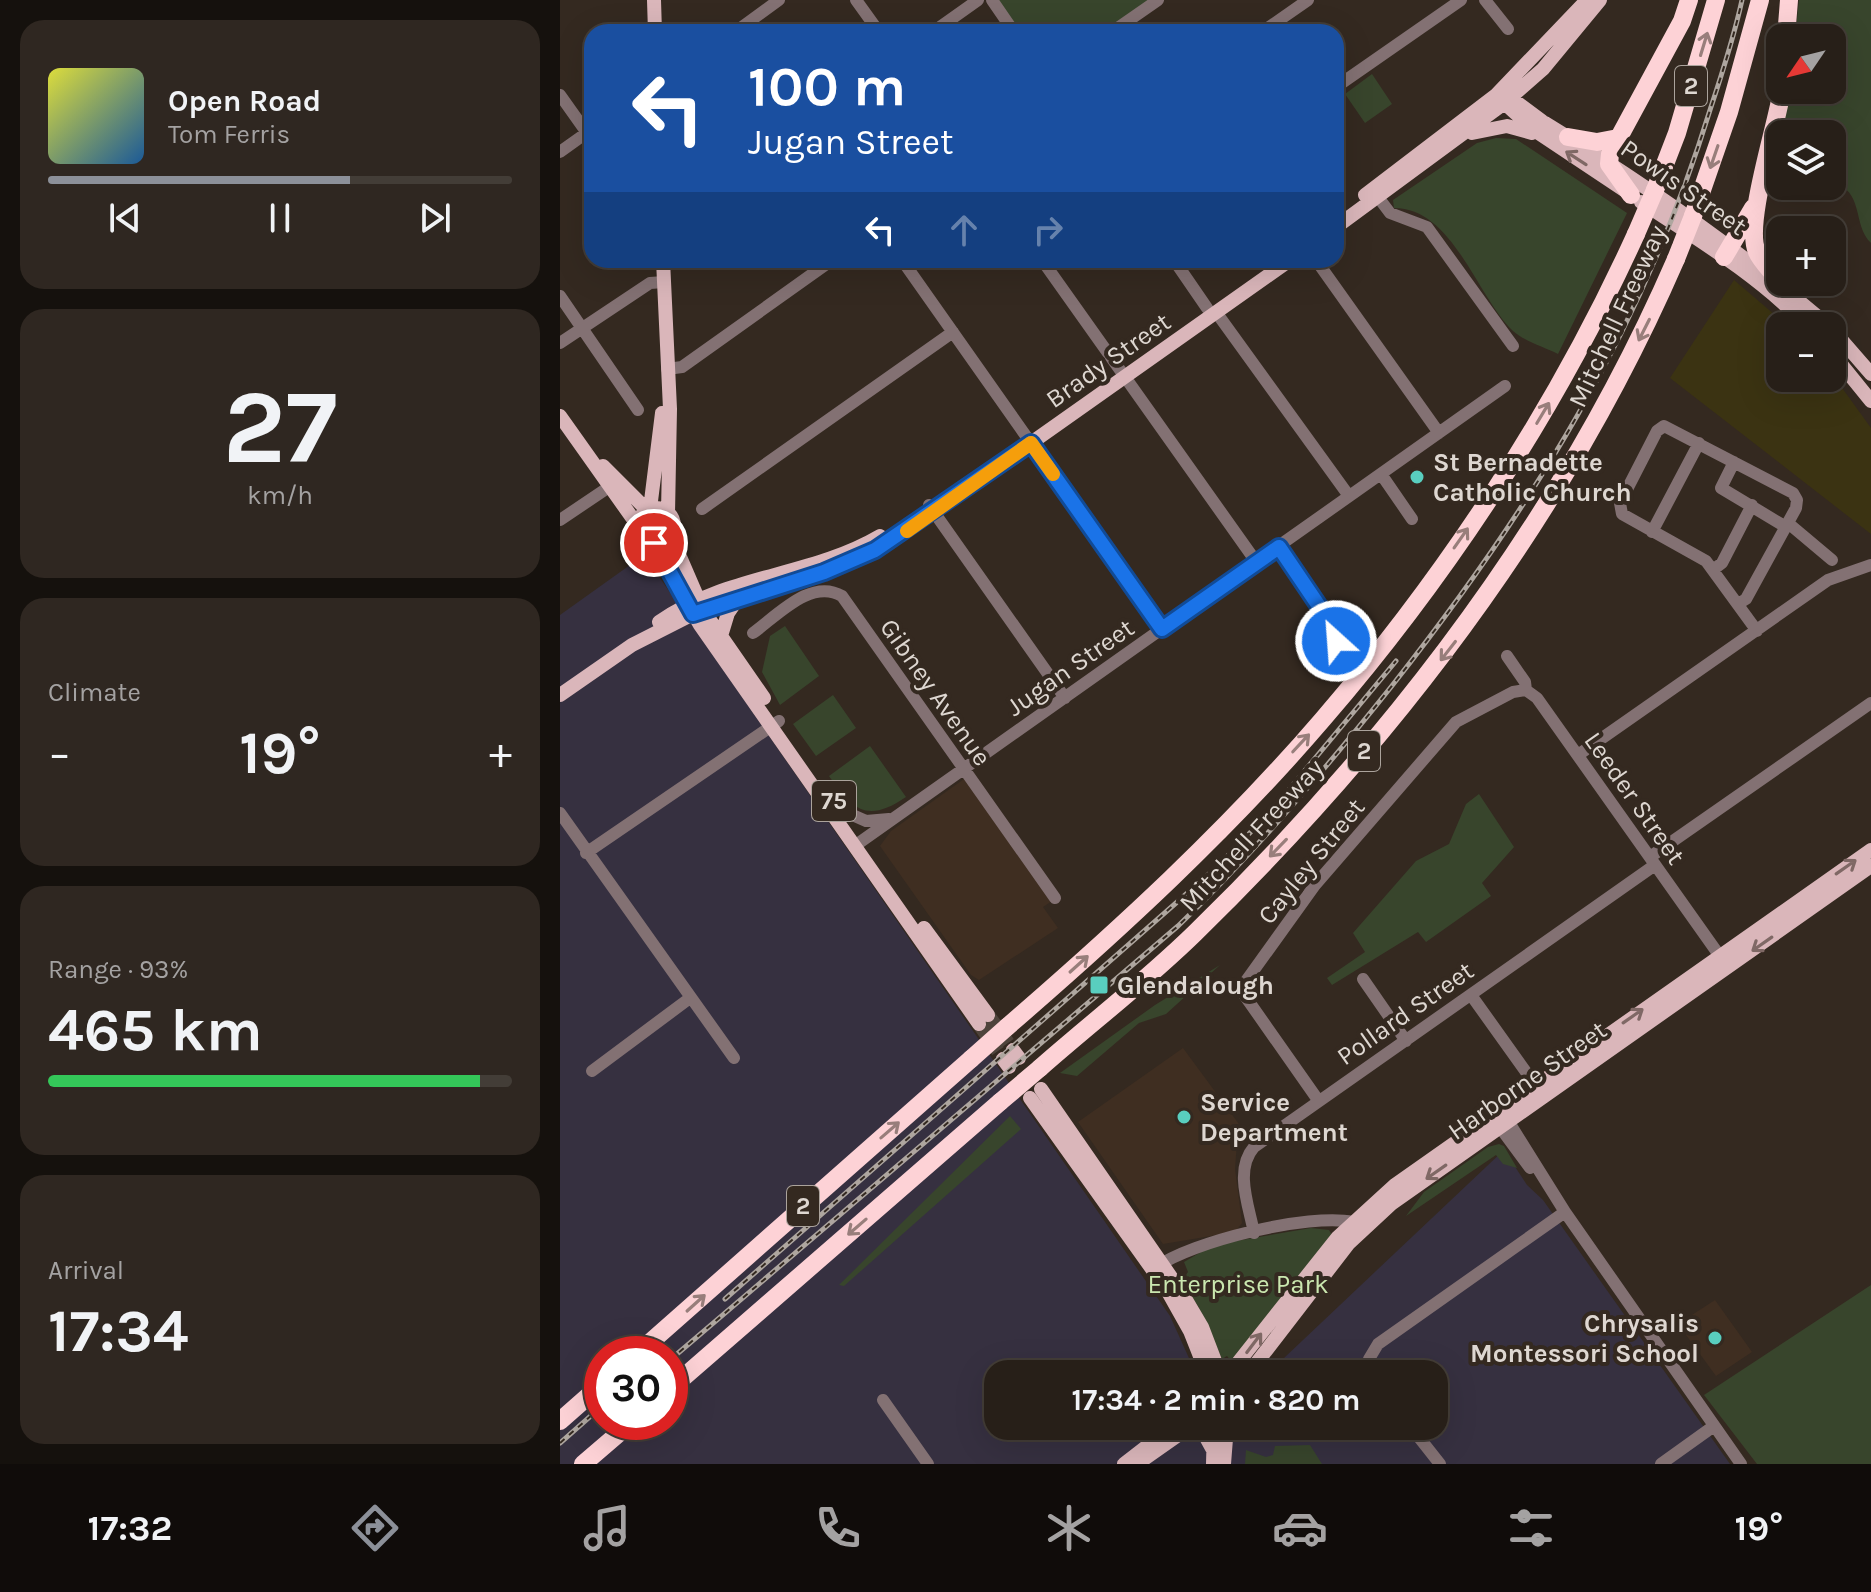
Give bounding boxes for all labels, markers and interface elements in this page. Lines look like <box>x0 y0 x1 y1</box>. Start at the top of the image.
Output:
north arrow <box>1766 24 1846 104</box>
map controls <box>1766 24 1846 392</box>
one-way arrow <box>1698 32 1712 57</box>
text: 100 m <box>748 54 906 119</box>
icon: left <box>616 56 720 160</box>
road number: 2 <box>1675 66 1707 106</box>
text: Open Road <box>168 83 321 119</box>
text: Tom Ferris <box>168 119 290 150</box>
button: layers <box>1766 120 1846 200</box>
text: Jugan Street <box>748 121 954 163</box>
street label: Powis Street <box>1615 133 1753 242</box>
one-way arrow <box>1706 144 1720 168</box>
one-way arrow <box>1565 150 1587 166</box>
icon: previous <box>103 196 147 240</box>
icon: pause <box>258 196 302 240</box>
icon: next <box>413 196 457 240</box>
icon: left <box>858 208 902 252</box>
icon: ahead <box>942 208 986 252</box>
icon: right <box>1026 208 1070 252</box>
button: + <box>1766 216 1846 296</box>
street label: Mitchell Freeway <box>1562 220 1673 412</box>
street label: Brady Street <box>1040 306 1177 415</box>
button: − <box>1766 312 1846 392</box>
one-way arrow <box>1635 318 1651 342</box>
text: 27 <box>223 367 337 488</box>
one-way arrow <box>1535 402 1551 425</box>
place label: St Bernadette Catholic Church <box>1433 447 1632 508</box>
marker: St Bernadette Catholic Church <box>1408 468 1426 486</box>
text: km/h <box>247 480 313 511</box>
pin <box>620 509 688 577</box>
icon: arrive <box>632 521 676 565</box>
one-way arrow <box>1453 527 1469 549</box>
position arrow <box>1294 599 1378 683</box>
street label: Jugan Street <box>1001 612 1140 723</box>
street label: Gibney Avenue <box>873 613 998 772</box>
one-way arrow <box>1439 640 1456 661</box>
text: Climate <box>48 677 141 708</box>
text: 19° <box>239 718 321 788</box>
street label: Leeder Street <box>1578 726 1692 871</box>
text: − <box>48 728 71 779</box>
text: + <box>489 728 512 779</box>
road number: 2 <box>1348 731 1380 771</box>
one-way arrow <box>1292 733 1310 753</box>
street label: Mitchell Freeway <box>1173 752 1330 918</box>
road number: 75 <box>812 781 856 821</box>
street label: Cayley Street <box>1251 792 1372 930</box>
one-way arrow <box>1269 838 1288 857</box>
one-way arrow <box>1835 859 1857 875</box>
one-way arrow <box>1752 936 1774 952</box>
text: Range · 93% <box>48 954 188 985</box>
one-way arrow <box>1069 955 1089 973</box>
street label: Pollard Street <box>1331 955 1480 1072</box>
place label: Glendalough <box>1117 970 1274 1001</box>
marker: Glendalough <box>1088 974 1110 996</box>
text: 465 km <box>48 995 263 1065</box>
one-way arrow <box>1622 1008 1644 1024</box>
street label: Harborne Street <box>1442 1014 1613 1147</box>
place label: Service Department <box>1200 1087 1348 1148</box>
marker: Service Department <box>1175 1108 1193 1126</box>
one-way arrow <box>879 1121 899 1139</box>
one-way arrow <box>1426 1164 1448 1180</box>
road number: 2 <box>787 1186 819 1226</box>
one-way arrow <box>848 1218 868 1236</box>
text: Arrival <box>48 1255 124 1286</box>
park label: Enterprise Park <box>1147 1269 1329 1300</box>
one-way arrow <box>686 1294 706 1312</box>
text: 17:34 <box>48 1296 188 1366</box>
place label: Chrysalis Montessori School <box>1470 1308 1699 1369</box>
marker: Chrysalis Montessori School <box>1706 1329 1724 1347</box>
one-way arrow <box>1246 1332 1263 1354</box>
speed limit sign: 30 <box>584 1336 688 1440</box>
text: 17:34 · 2 min · 820 m <box>1072 1382 1360 1418</box>
icon: directions <box>347 1500 403 1556</box>
icon: music <box>579 1500 635 1556</box>
icon: phone <box>810 1500 866 1556</box>
icon: climate <box>1041 1500 1097 1556</box>
icon: car <box>1272 1500 1328 1556</box>
icon: filters <box>1503 1500 1559 1556</box>
text: 17:32 <box>88 1507 172 1549</box>
text: 19° <box>1735 1507 1783 1549</box>

